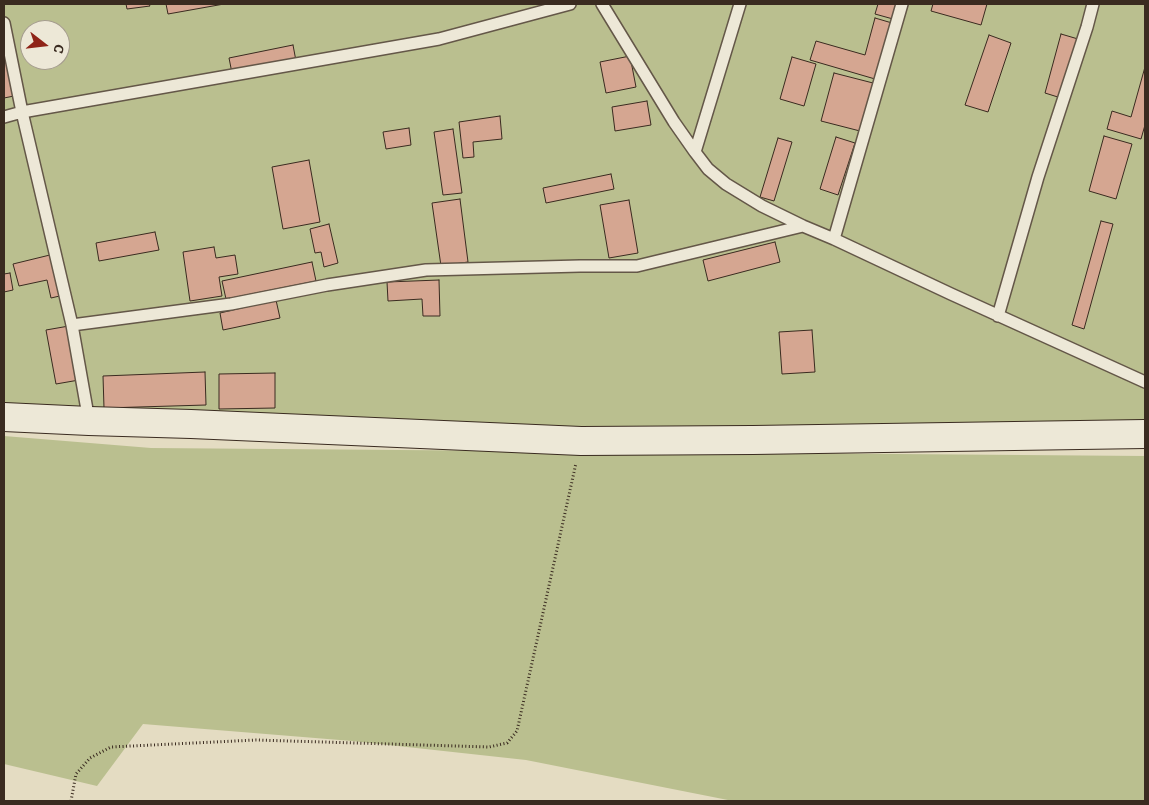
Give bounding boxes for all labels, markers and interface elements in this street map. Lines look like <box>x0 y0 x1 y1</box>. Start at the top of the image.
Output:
north arrow <box>20 20 70 70</box>
text: С <box>49 42 69 56</box>

